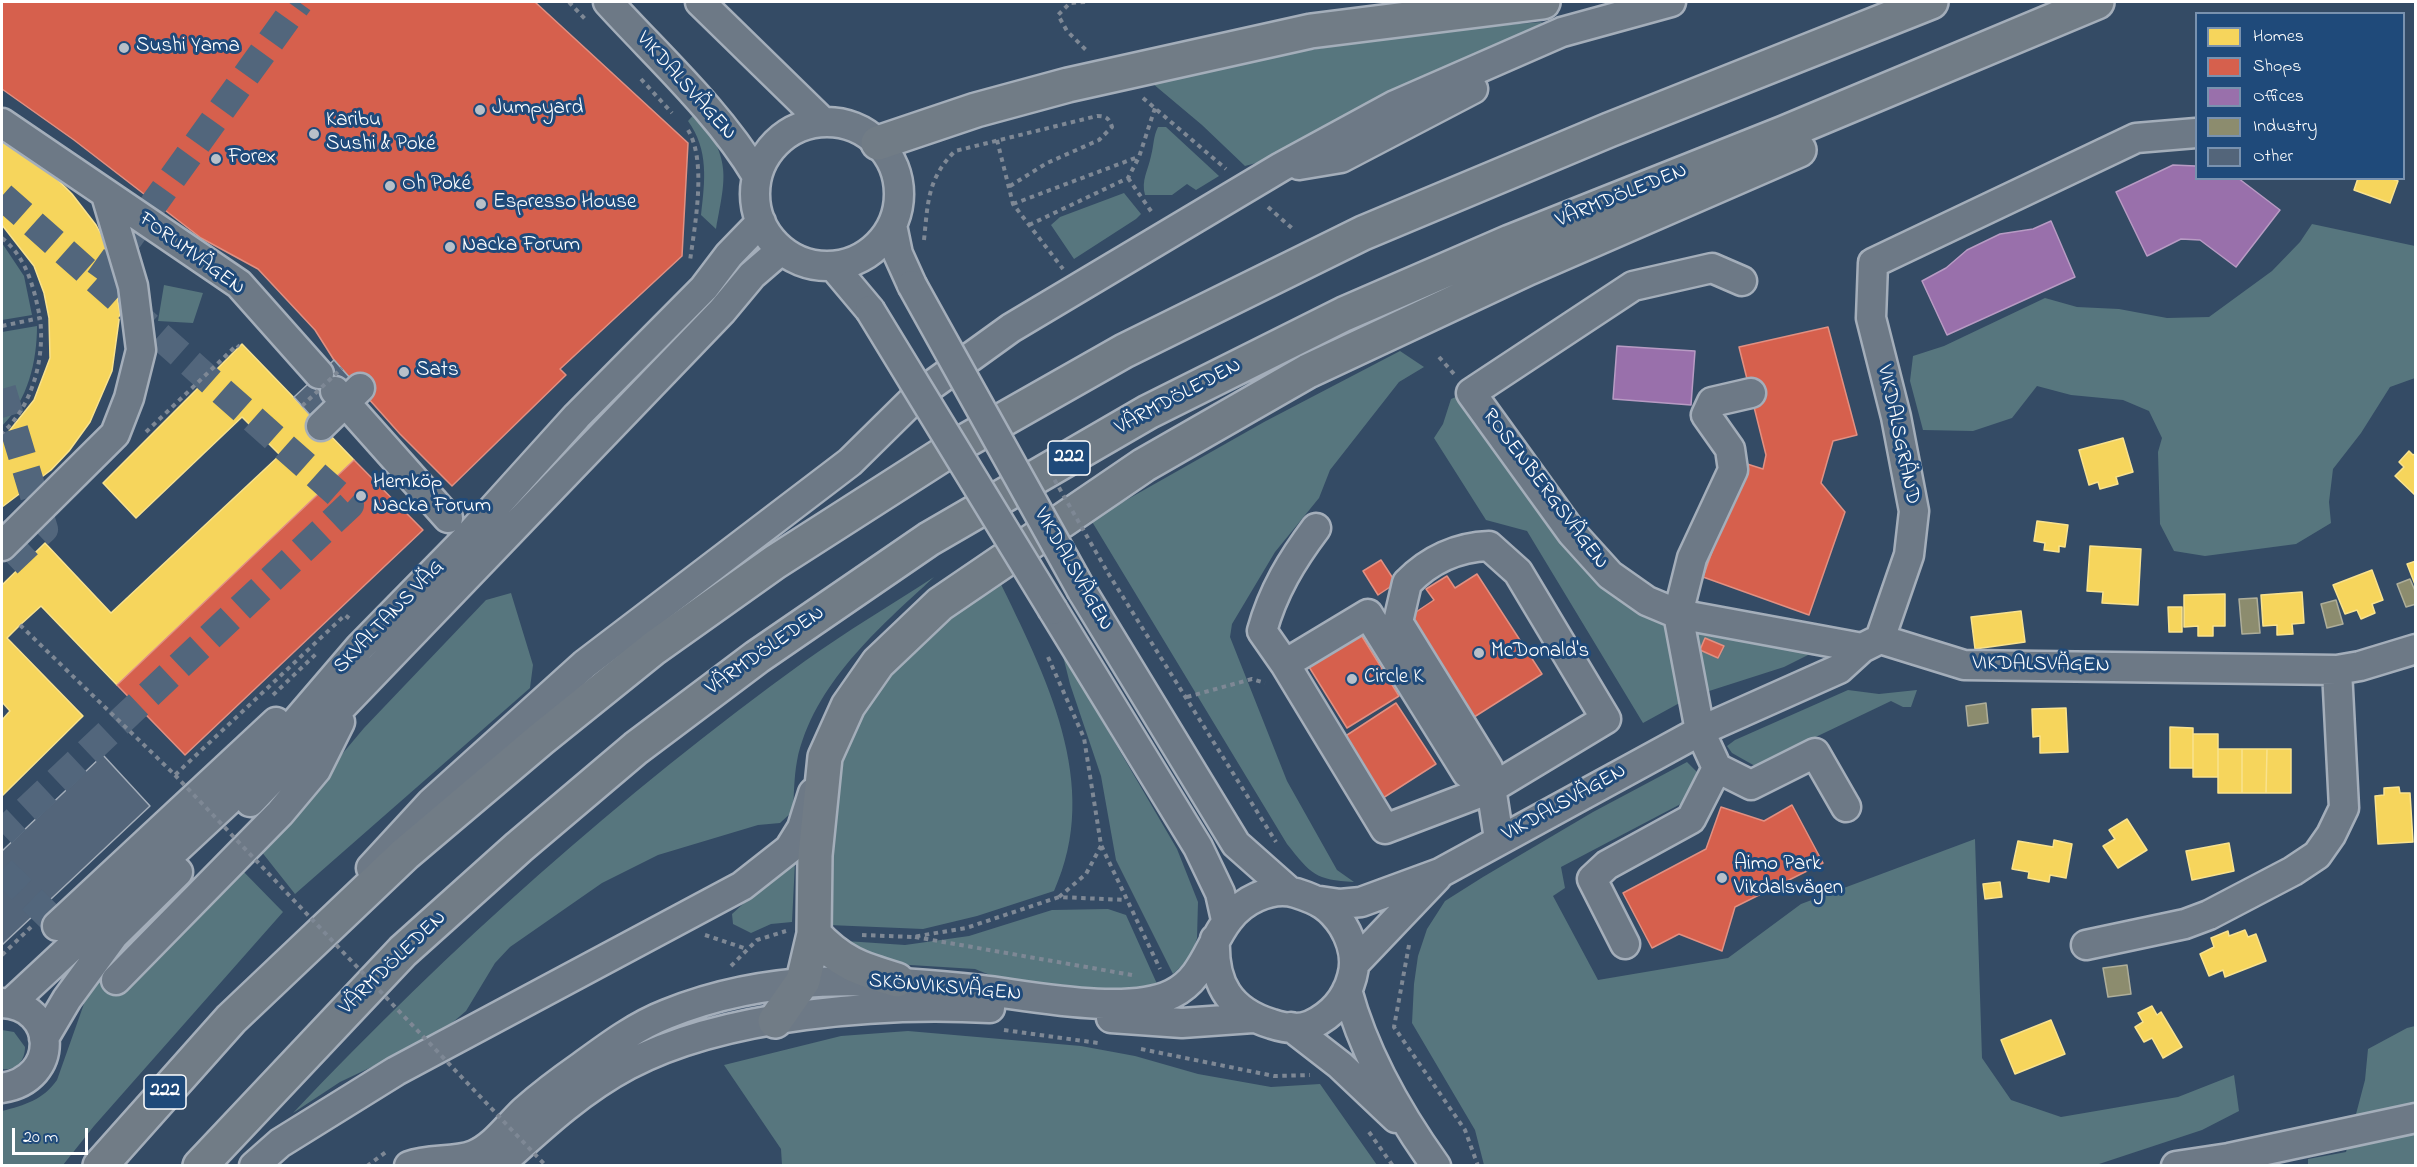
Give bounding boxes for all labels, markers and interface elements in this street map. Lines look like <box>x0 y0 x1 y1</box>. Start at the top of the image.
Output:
legend <box>2195 12 2405 180</box>
text: Homes <box>2253 24 2304 50</box>
street label: VIKDALSVÄGEN <box>630 27 740 147</box>
place label: Sushi Yama <box>136 35 240 61</box>
marker: Sushi Yama <box>117 41 131 55</box>
text: Shops <box>2253 54 2301 80</box>
text: Offices <box>2253 84 2304 110</box>
place label: Jumpyard <box>492 97 583 123</box>
marker: Jumpyard <box>473 103 487 117</box>
place label: Karibu Sushi & Poké <box>326 109 436 159</box>
text: Industry <box>2253 114 2317 140</box>
marker: Karibu Sushi & Poké <box>307 127 321 141</box>
text: Other <box>2253 144 2293 170</box>
place label: Forex <box>228 146 276 172</box>
marker: Forex <box>209 152 223 166</box>
street label: VÄRMDÖLEDEN <box>1553 159 1691 235</box>
place label: Oh Poké <box>402 173 471 199</box>
marker: Oh Poké <box>383 179 397 193</box>
place label: Espresso House <box>493 191 636 217</box>
marker: Espresso House <box>474 197 488 211</box>
street label: FORUMVÄGEN <box>133 208 249 302</box>
place label: Nacka Forum <box>462 234 580 260</box>
marker: Nacka Forum <box>443 240 457 254</box>
street label: VÄRMDÖLEDEN <box>1112 354 1246 442</box>
place label: Sats <box>416 359 459 385</box>
street label: VIKDALSGRÄND <box>1870 363 1924 507</box>
marker: Sats <box>397 365 411 379</box>
street label: ROSENBERGSVÄGEN <box>1475 405 1613 575</box>
road number: 222 <box>1048 441 1090 475</box>
place label: Hemköp Nacka Forum <box>373 471 491 521</box>
marker: Hemköp Nacka Forum <box>354 489 368 503</box>
street label: VIKDALSVÄGEN <box>1027 504 1117 636</box>
street label: SKVALTANS VÄG <box>329 556 451 680</box>
street label: VÄRMDÖLEDEN <box>702 602 830 702</box>
place label: McDonald's <box>1491 640 1589 666</box>
marker: McDonald's <box>1472 646 1486 660</box>
street label: VIKDALSVÄGEN <box>1972 652 2110 680</box>
place label: Circle K <box>1364 666 1424 692</box>
marker: Circle K <box>1345 672 1359 686</box>
street label: VIKDALSVÄGEN <box>1499 760 1631 848</box>
place label: Aimo Park Vikdalsvägen <box>1734 853 1843 903</box>
marker: Aimo Park Vikdalsvägen <box>1715 871 1729 885</box>
street label: VÄRMDÖLEDEN <box>335 907 453 1021</box>
street label: SKÖNVIKSVÄGEN <box>868 970 1022 1008</box>
road number: 222 <box>144 1075 186 1109</box>
scale bar <box>15 1116 92 1154</box>
text: 20 m <box>23 1125 58 1151</box>

